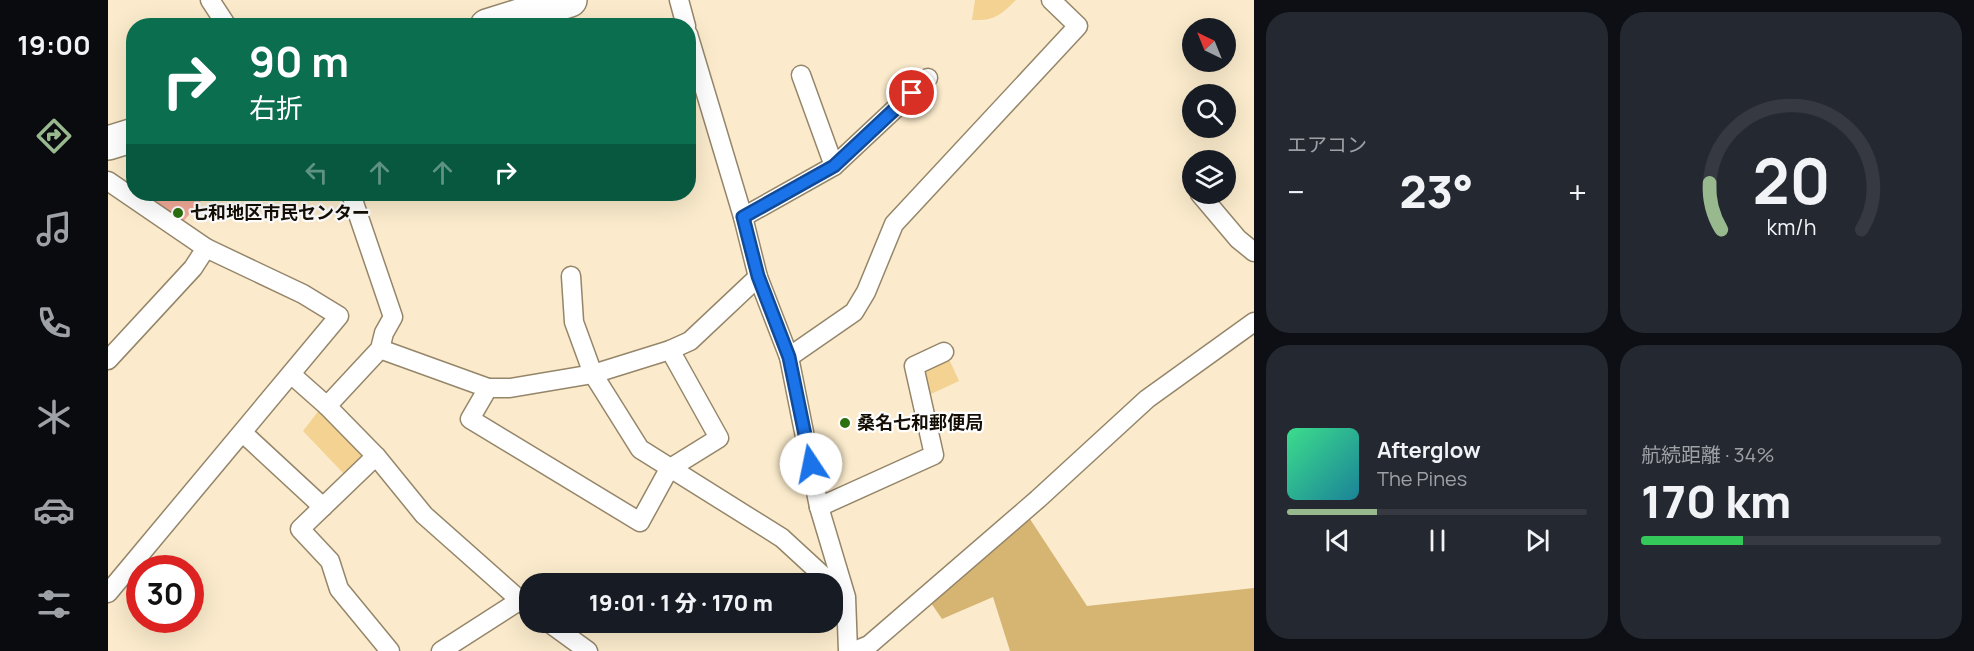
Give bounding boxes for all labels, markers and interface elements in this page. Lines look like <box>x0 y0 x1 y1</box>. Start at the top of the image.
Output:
north arrow <box>1182 18 1236 72</box>
map controls <box>1182 18 1236 204</box>
text: 19:00 <box>17 26 91 63</box>
text: 90 m <box>249 32 349 90</box>
icon: right <box>150 42 228 120</box>
pin <box>886 67 937 118</box>
icon: arrive <box>895 76 928 109</box>
button: search <box>1182 84 1236 138</box>
text: 右折 <box>249 89 303 126</box>
icon: directions <box>33 115 75 157</box>
text: エアコン <box>1287 131 1367 158</box>
text: 20 <box>1752 137 1830 223</box>
button: layers <box>1182 150 1236 204</box>
icon: left <box>300 156 333 189</box>
icon: ahead <box>363 156 396 189</box>
icon: ahead <box>426 156 459 189</box>
icon: right <box>489 156 522 189</box>
text: 23° <box>1399 160 1473 222</box>
text: − <box>1287 169 1305 214</box>
text: + <box>1568 169 1587 214</box>
place label: 七和地区市民センター <box>190 200 370 224</box>
marker: 七和地区市民センター <box>171 206 185 220</box>
icon: music <box>33 208 75 250</box>
text: km/h <box>1766 212 1816 241</box>
icon: phone <box>33 302 75 344</box>
icon: climate <box>33 396 75 438</box>
place label: 桑名七和郵便局 <box>857 410 983 434</box>
marker: 桑名七和郵便局 <box>838 416 852 430</box>
position arrow <box>779 432 843 496</box>
text: Afterglow <box>1377 435 1481 465</box>
text: 航続距離 · 34% <box>1641 441 1774 468</box>
text: The Pines <box>1377 465 1467 492</box>
text: 170 km <box>1641 470 1791 532</box>
icon: car <box>33 489 75 531</box>
icon: previous <box>1321 524 1354 557</box>
icon: pause <box>1421 524 1454 557</box>
icon: next <box>1521 524 1554 557</box>
speed limit sign: 30 <box>126 555 204 633</box>
icon: filters <box>33 583 75 625</box>
text: 19:01 · 1 分 · 170 m <box>589 588 773 618</box>

